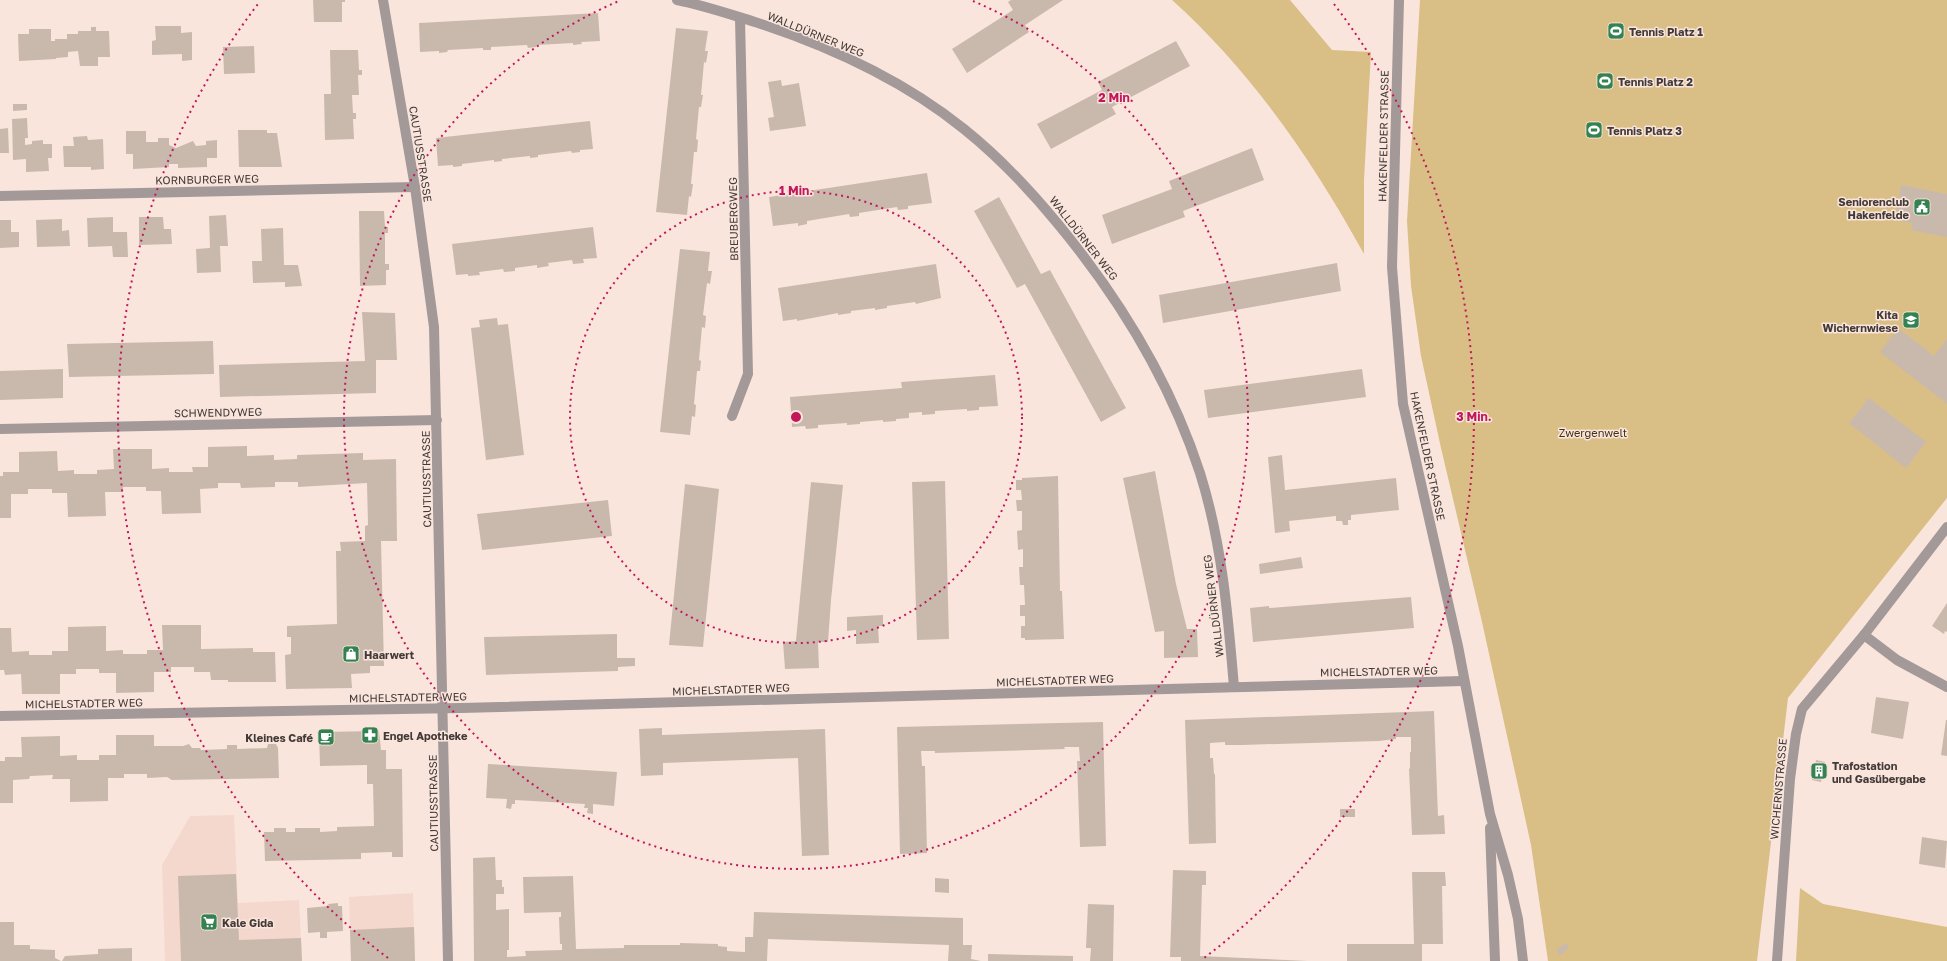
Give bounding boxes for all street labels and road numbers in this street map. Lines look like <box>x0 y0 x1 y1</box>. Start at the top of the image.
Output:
street label: WALLDÜRNER WEG <box>766 9 867 59</box>
street label: HAKENFELDER STRASSE <box>1375 70 1391 202</box>
street label: CAUTIUSSTRASSE <box>407 105 435 203</box>
street label: KORNBURGER WEG <box>155 172 259 186</box>
street label: BREUBERGWEG <box>726 177 740 261</box>
street label: WALLDÜRNER WEG <box>1047 193 1121 283</box>
street label: HAKENFELDER STRASSE <box>1408 390 1448 522</box>
street label: SCHWENDYWEG <box>174 405 262 419</box>
street label: CAUTIUSSTRASSE <box>419 430 433 528</box>
street label: WALLDÜRNER WEG <box>1200 554 1226 658</box>
street label: MICHELSTADTER WEG <box>1320 663 1438 679</box>
street label: MICHELSTADTER WEG <box>996 671 1114 689</box>
street label: MICHELSTADTER WEG <box>672 680 790 698</box>
street label: MICHELSTADTER WEG <box>349 689 467 705</box>
street label: MICHELSTADTER WEG <box>25 695 143 711</box>
street label: WICHERNSTRASSE <box>1767 737 1789 840</box>
street label: CAUTIUSSTRASSE <box>426 754 440 852</box>

